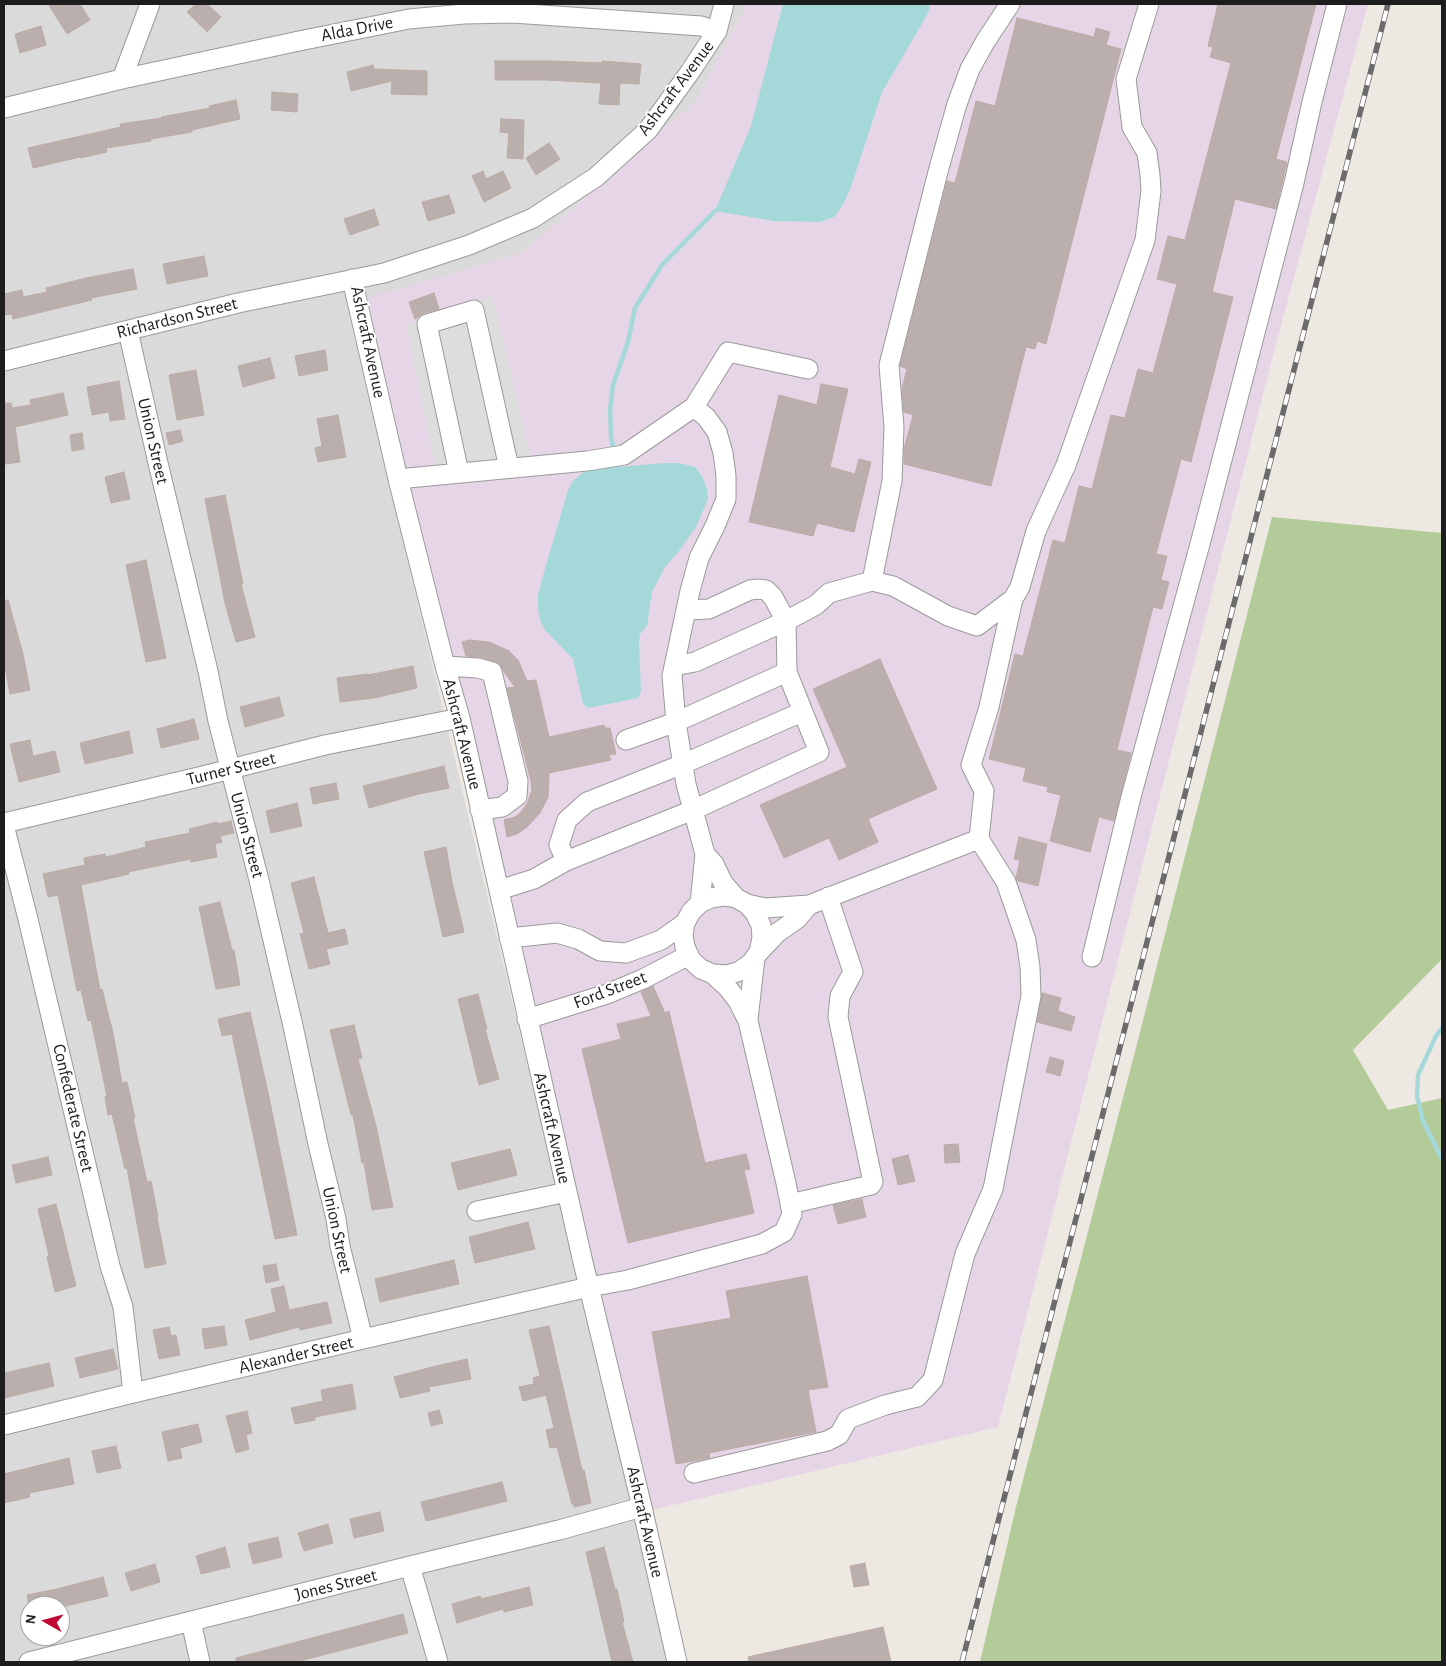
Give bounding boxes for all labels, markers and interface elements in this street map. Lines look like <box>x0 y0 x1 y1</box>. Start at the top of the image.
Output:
street label: Alda Drive <box>319 11 395 47</box>
street label: Ashcraft Avenue <box>633 36 719 140</box>
street label: Ashcraft Avenue <box>346 284 390 400</box>
street label: Richardson Street <box>114 293 240 343</box>
street label: Union Street <box>133 396 173 486</box>
street label: Ashcraft Avenue <box>438 676 486 792</box>
street label: Turner Street <box>184 748 278 790</box>
street label: Union Street <box>225 790 269 880</box>
street label: Ford Street <box>571 966 649 1014</box>
street label: Confederate Street <box>48 1042 98 1174</box>
street label: Ashcraft Avenue <box>529 1070 575 1186</box>
street label: Union Street <box>317 1185 357 1275</box>
street label: Alexander Street <box>237 1331 355 1379</box>
street label: Ashcraft Avenue <box>622 1464 668 1580</box>
street label: Jones Street <box>293 1564 379 1606</box>
north arrow <box>20 1596 70 1646</box>
text: N <box>24 1614 39 1625</box>

